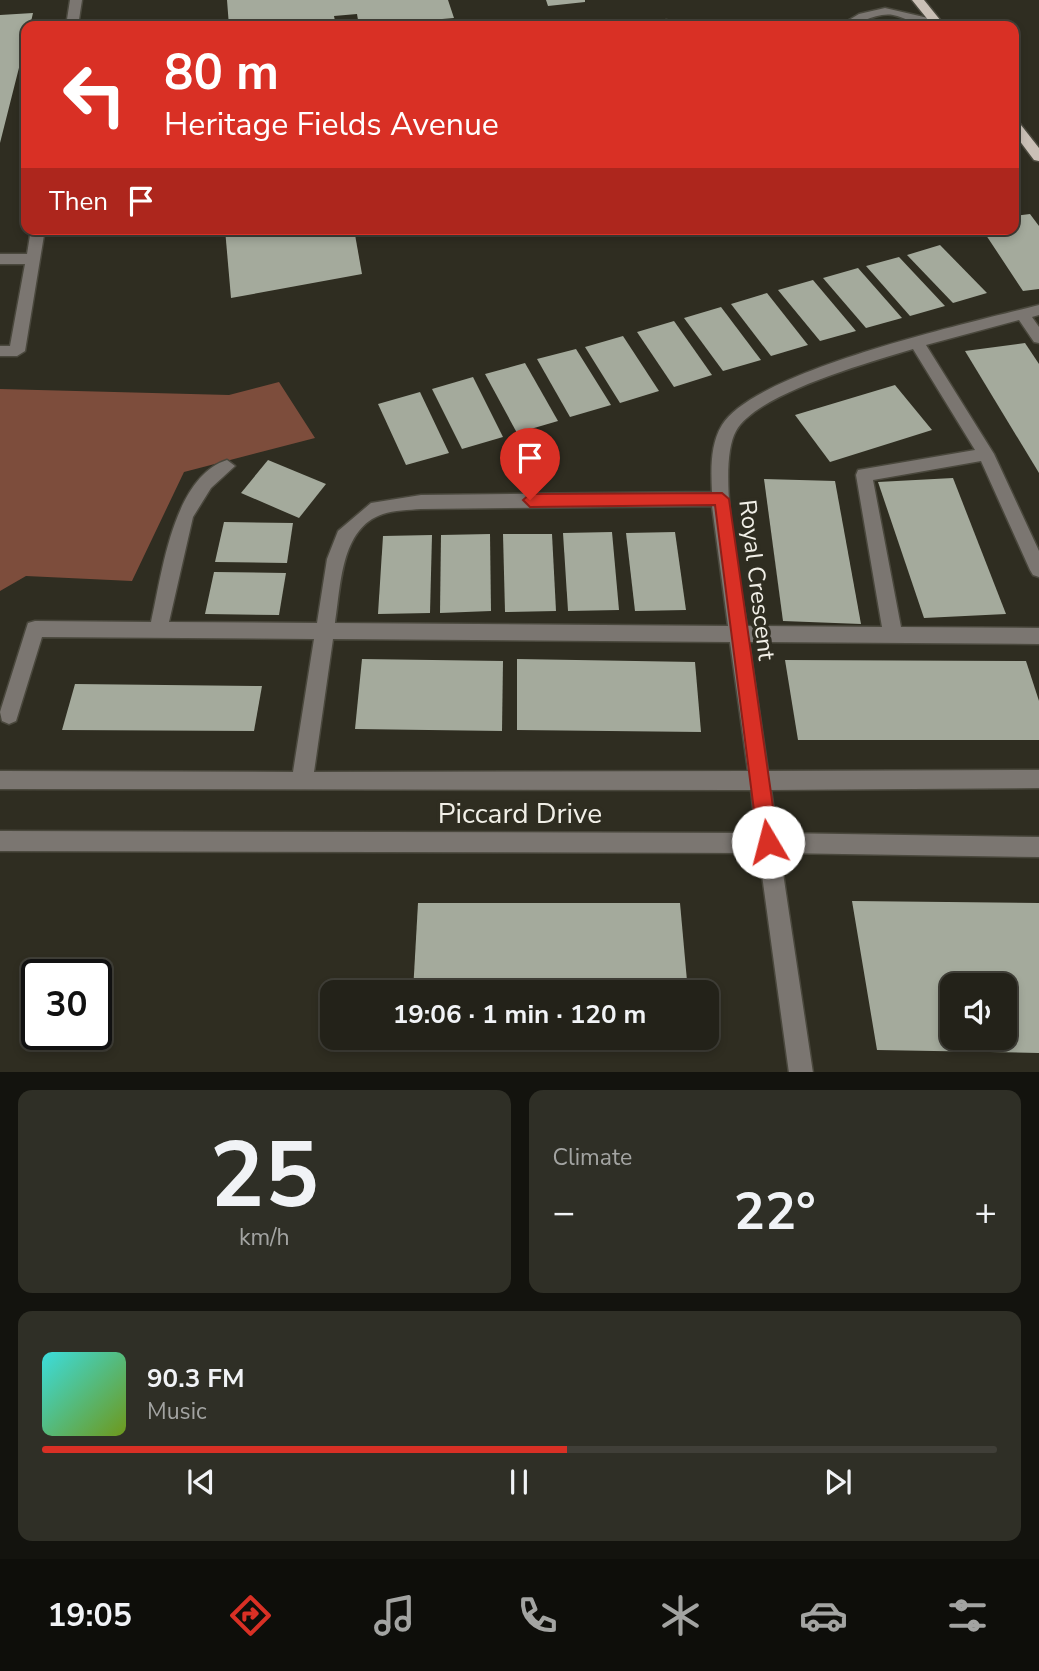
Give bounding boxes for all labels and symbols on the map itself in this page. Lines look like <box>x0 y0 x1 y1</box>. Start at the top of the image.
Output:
pin <box>500 428 560 500</box>
street label: Royal Crescent <box>731 498 783 663</box>
street label: Piccard Drive <box>438 795 602 833</box>
position arrow <box>731 805 805 879</box>
speed limit sign: 30 <box>21 959 112 1050</box>

